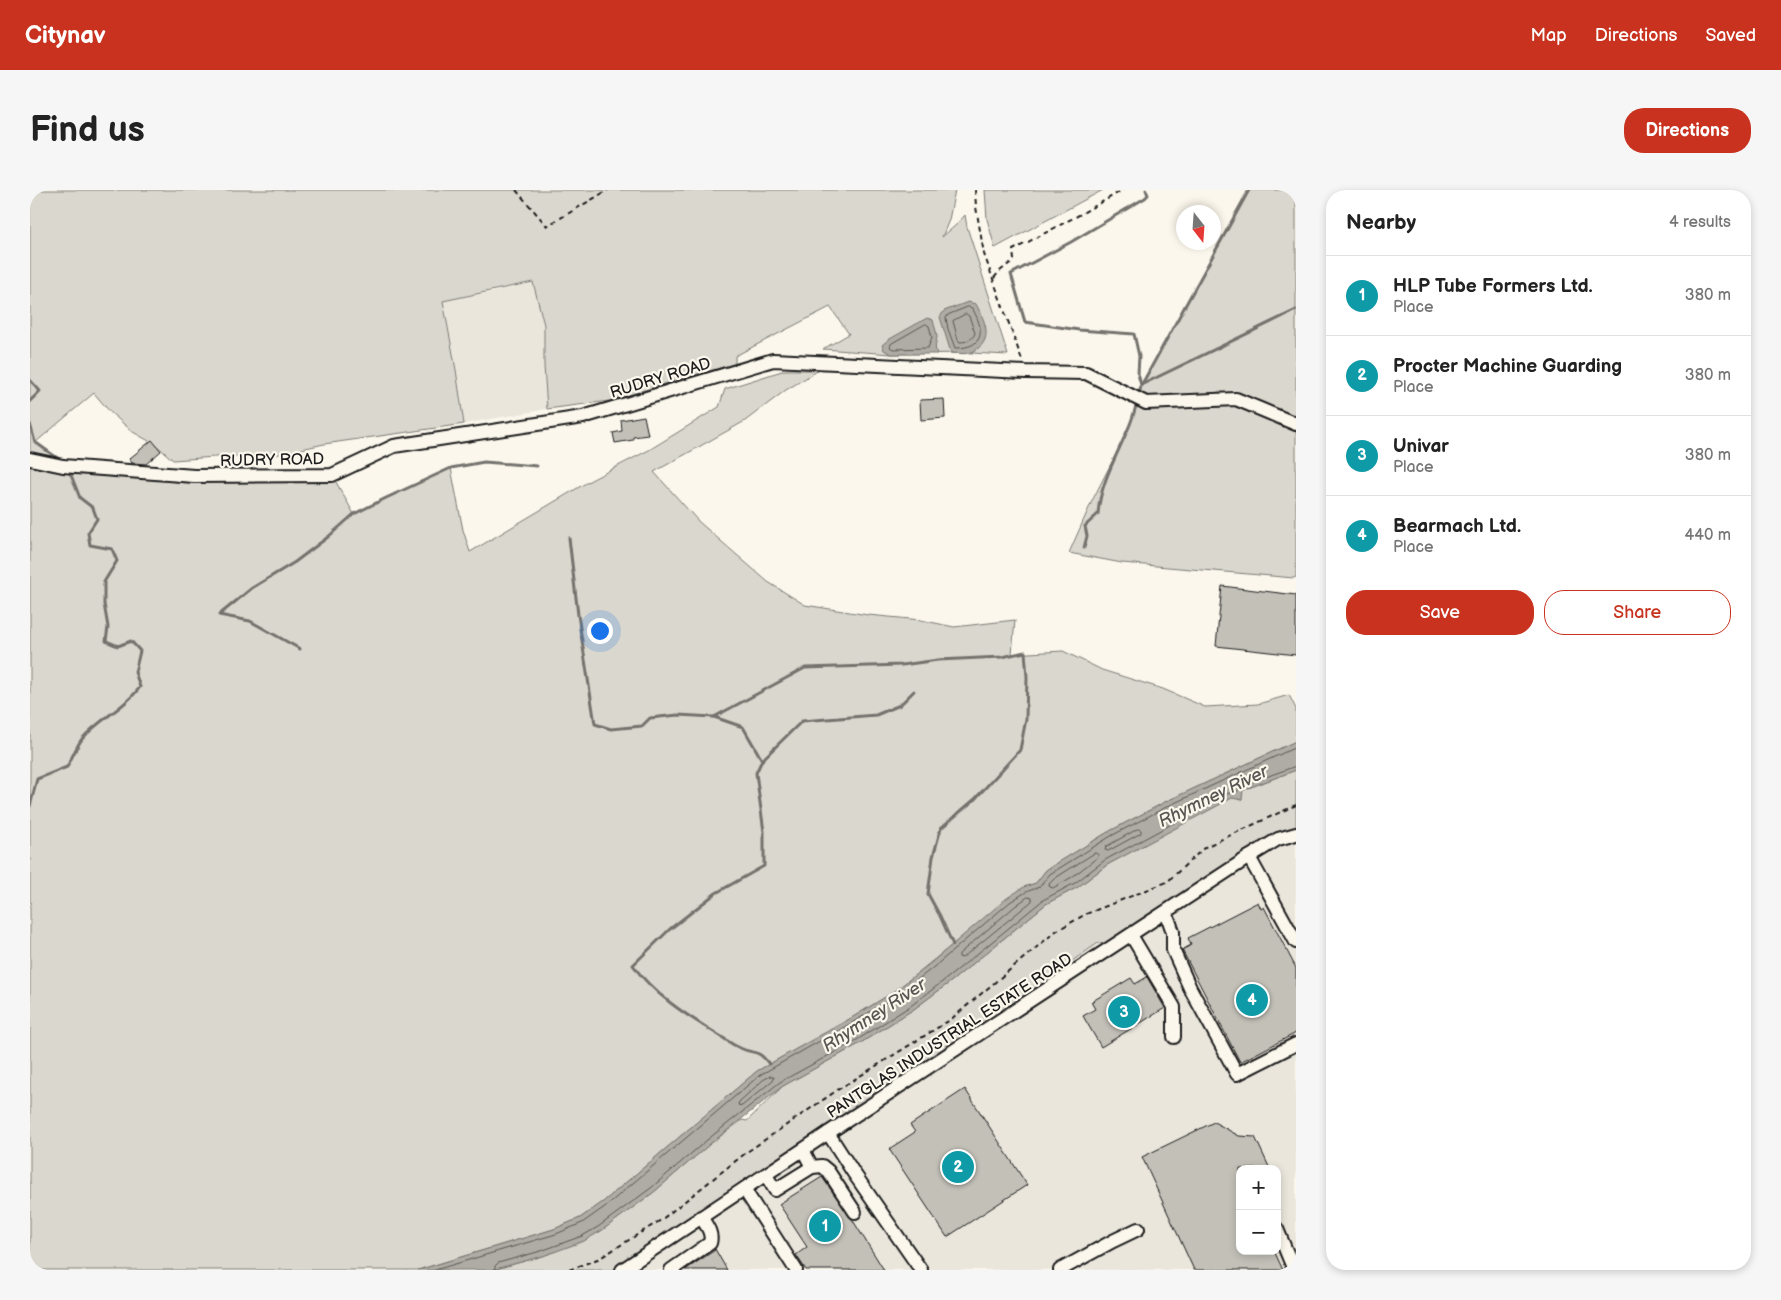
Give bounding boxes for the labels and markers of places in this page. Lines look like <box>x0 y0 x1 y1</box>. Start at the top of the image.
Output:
pin: 4 <box>1236 981 1268 1019</box>
pin: 3 <box>1108 993 1140 1031</box>
pin: 2 <box>942 1148 974 1186</box>
pin: 1 <box>809 1207 841 1245</box>

